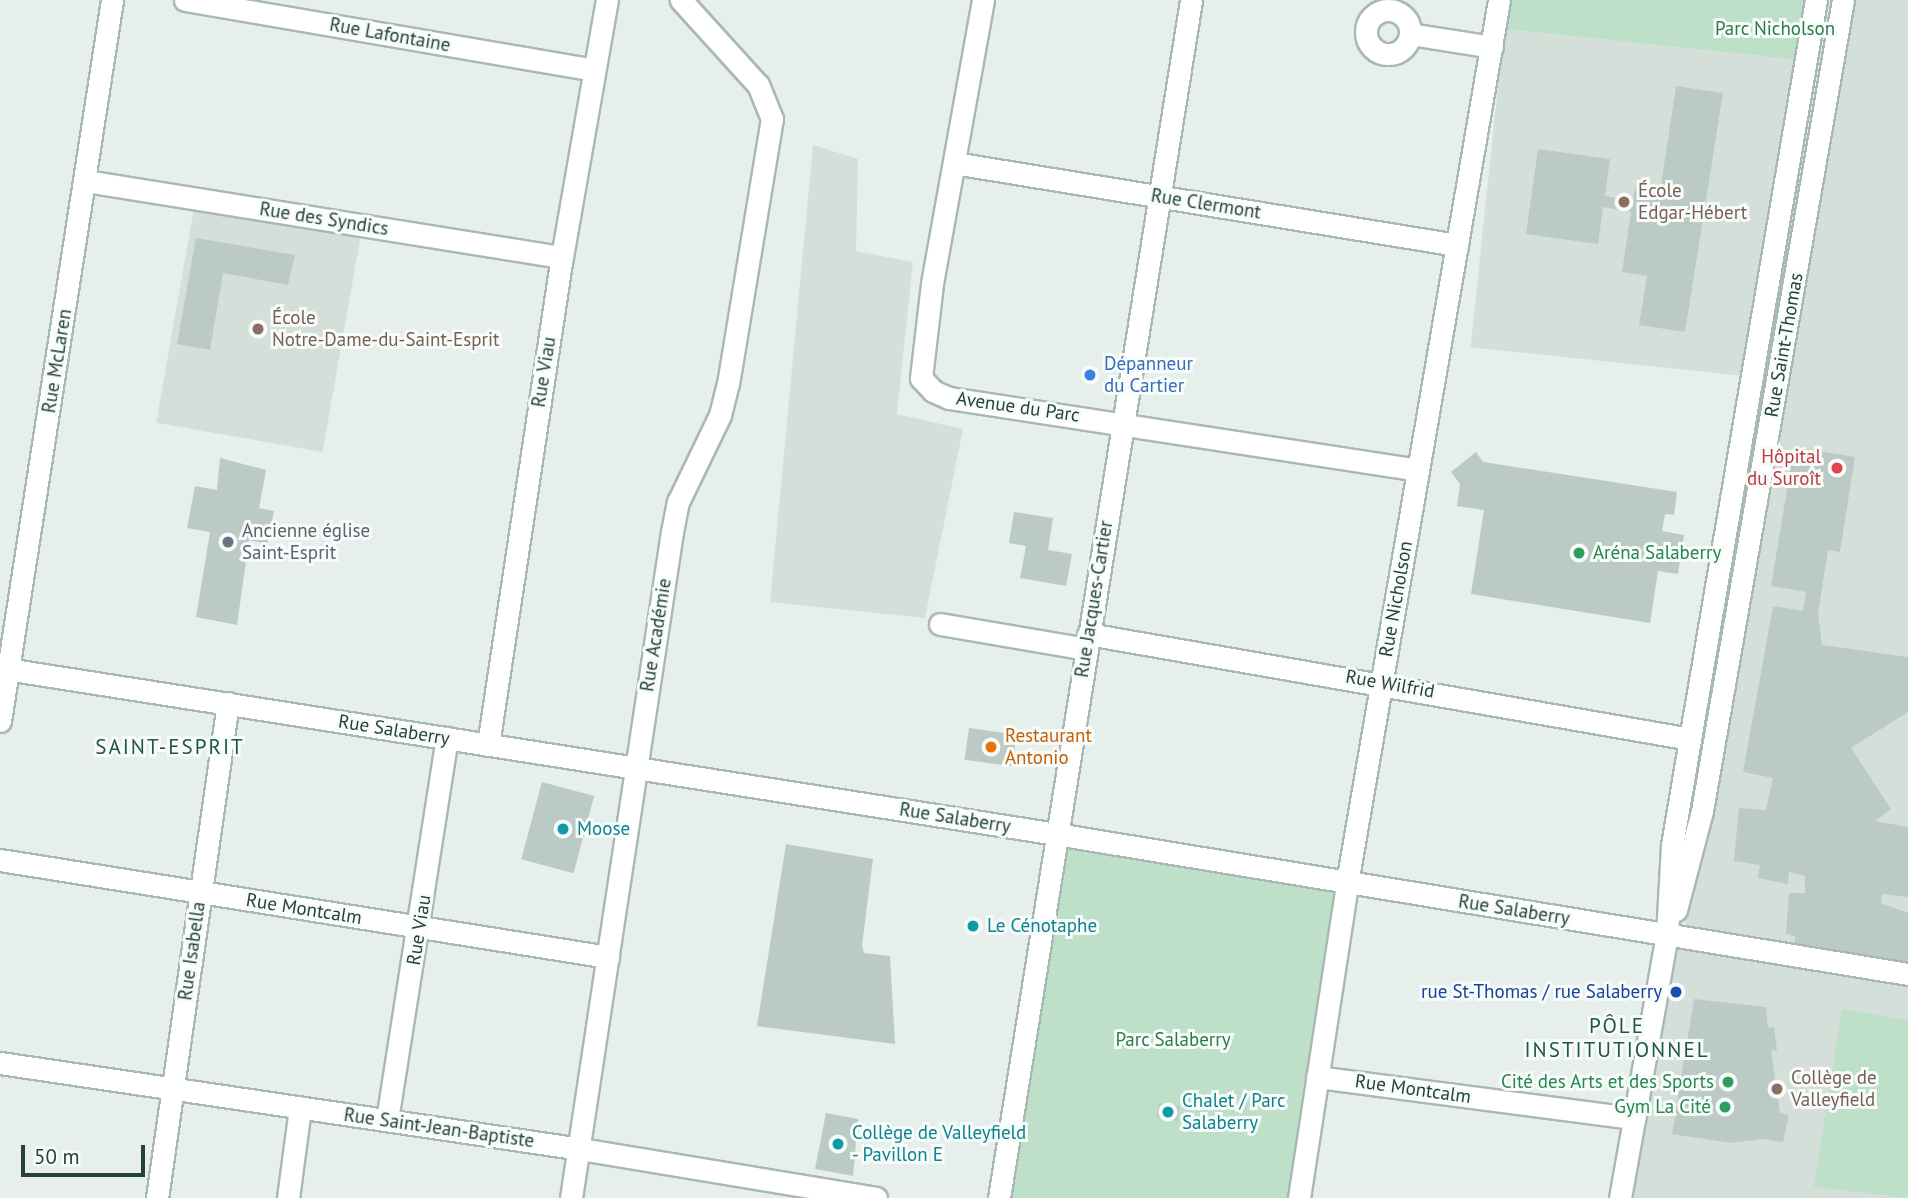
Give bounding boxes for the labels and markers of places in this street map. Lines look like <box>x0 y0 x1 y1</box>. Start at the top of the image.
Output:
place label: École Edgar-Hébert <box>1638 180 1747 224</box>
marker: École Edgar-Hébert <box>1616 194 1632 210</box>
place label: École Notre-Dame-du-Saint-Esprit <box>272 307 500 351</box>
marker: École Notre-Dame-du-Saint-Esprit <box>250 321 266 337</box>
place label: Dépanneur du Cartier <box>1104 353 1193 397</box>
marker: Dépanneur du Cartier <box>1082 367 1098 383</box>
place label: Hôpital du Suroît <box>1747 446 1821 490</box>
marker: Hôpital du Suroît <box>1827 458 1847 478</box>
place label: Ancienne église Saint-Esprit <box>242 520 370 564</box>
marker: Ancienne église Saint-Esprit <box>220 534 236 550</box>
place label: Aréna Salaberry <box>1593 542 1721 564</box>
marker: Aréna Salaberry <box>1571 545 1587 561</box>
place label: Restaurant Antonio <box>1005 725 1092 769</box>
marker: Restaurant Antonio <box>983 739 999 755</box>
place label: Moose <box>577 818 630 840</box>
marker: Moose <box>555 821 571 837</box>
place label: Le Cénotaphe <box>987 915 1097 937</box>
marker: Le Cénotaphe <box>965 918 981 934</box>
place label: rue St-Thomas / rue Salaberry <box>1421 981 1662 1003</box>
marker: rue St-Thomas / rue Salaberry <box>1668 984 1684 1000</box>
place label: Collège de Valleyfield <box>1791 1067 1877 1111</box>
place label: Cité des Arts et des Sports <box>1500 1071 1714 1093</box>
marker: Cité des Arts et des Sports <box>1720 1074 1736 1090</box>
marker: Collège de Valleyfield <box>1769 1081 1785 1097</box>
place label: Chalet / Parc Salaberry <box>1182 1090 1286 1134</box>
place label: Gym La Cité <box>1614 1096 1711 1118</box>
marker: Gym La Cité <box>1717 1099 1733 1115</box>
marker: Chalet / Parc Salaberry <box>1160 1104 1176 1120</box>
place label: Collège de Valleyfield - Pavillon E <box>852 1122 1027 1166</box>
marker: Collège de Valleyfield - Pavillon E <box>830 1136 846 1152</box>

